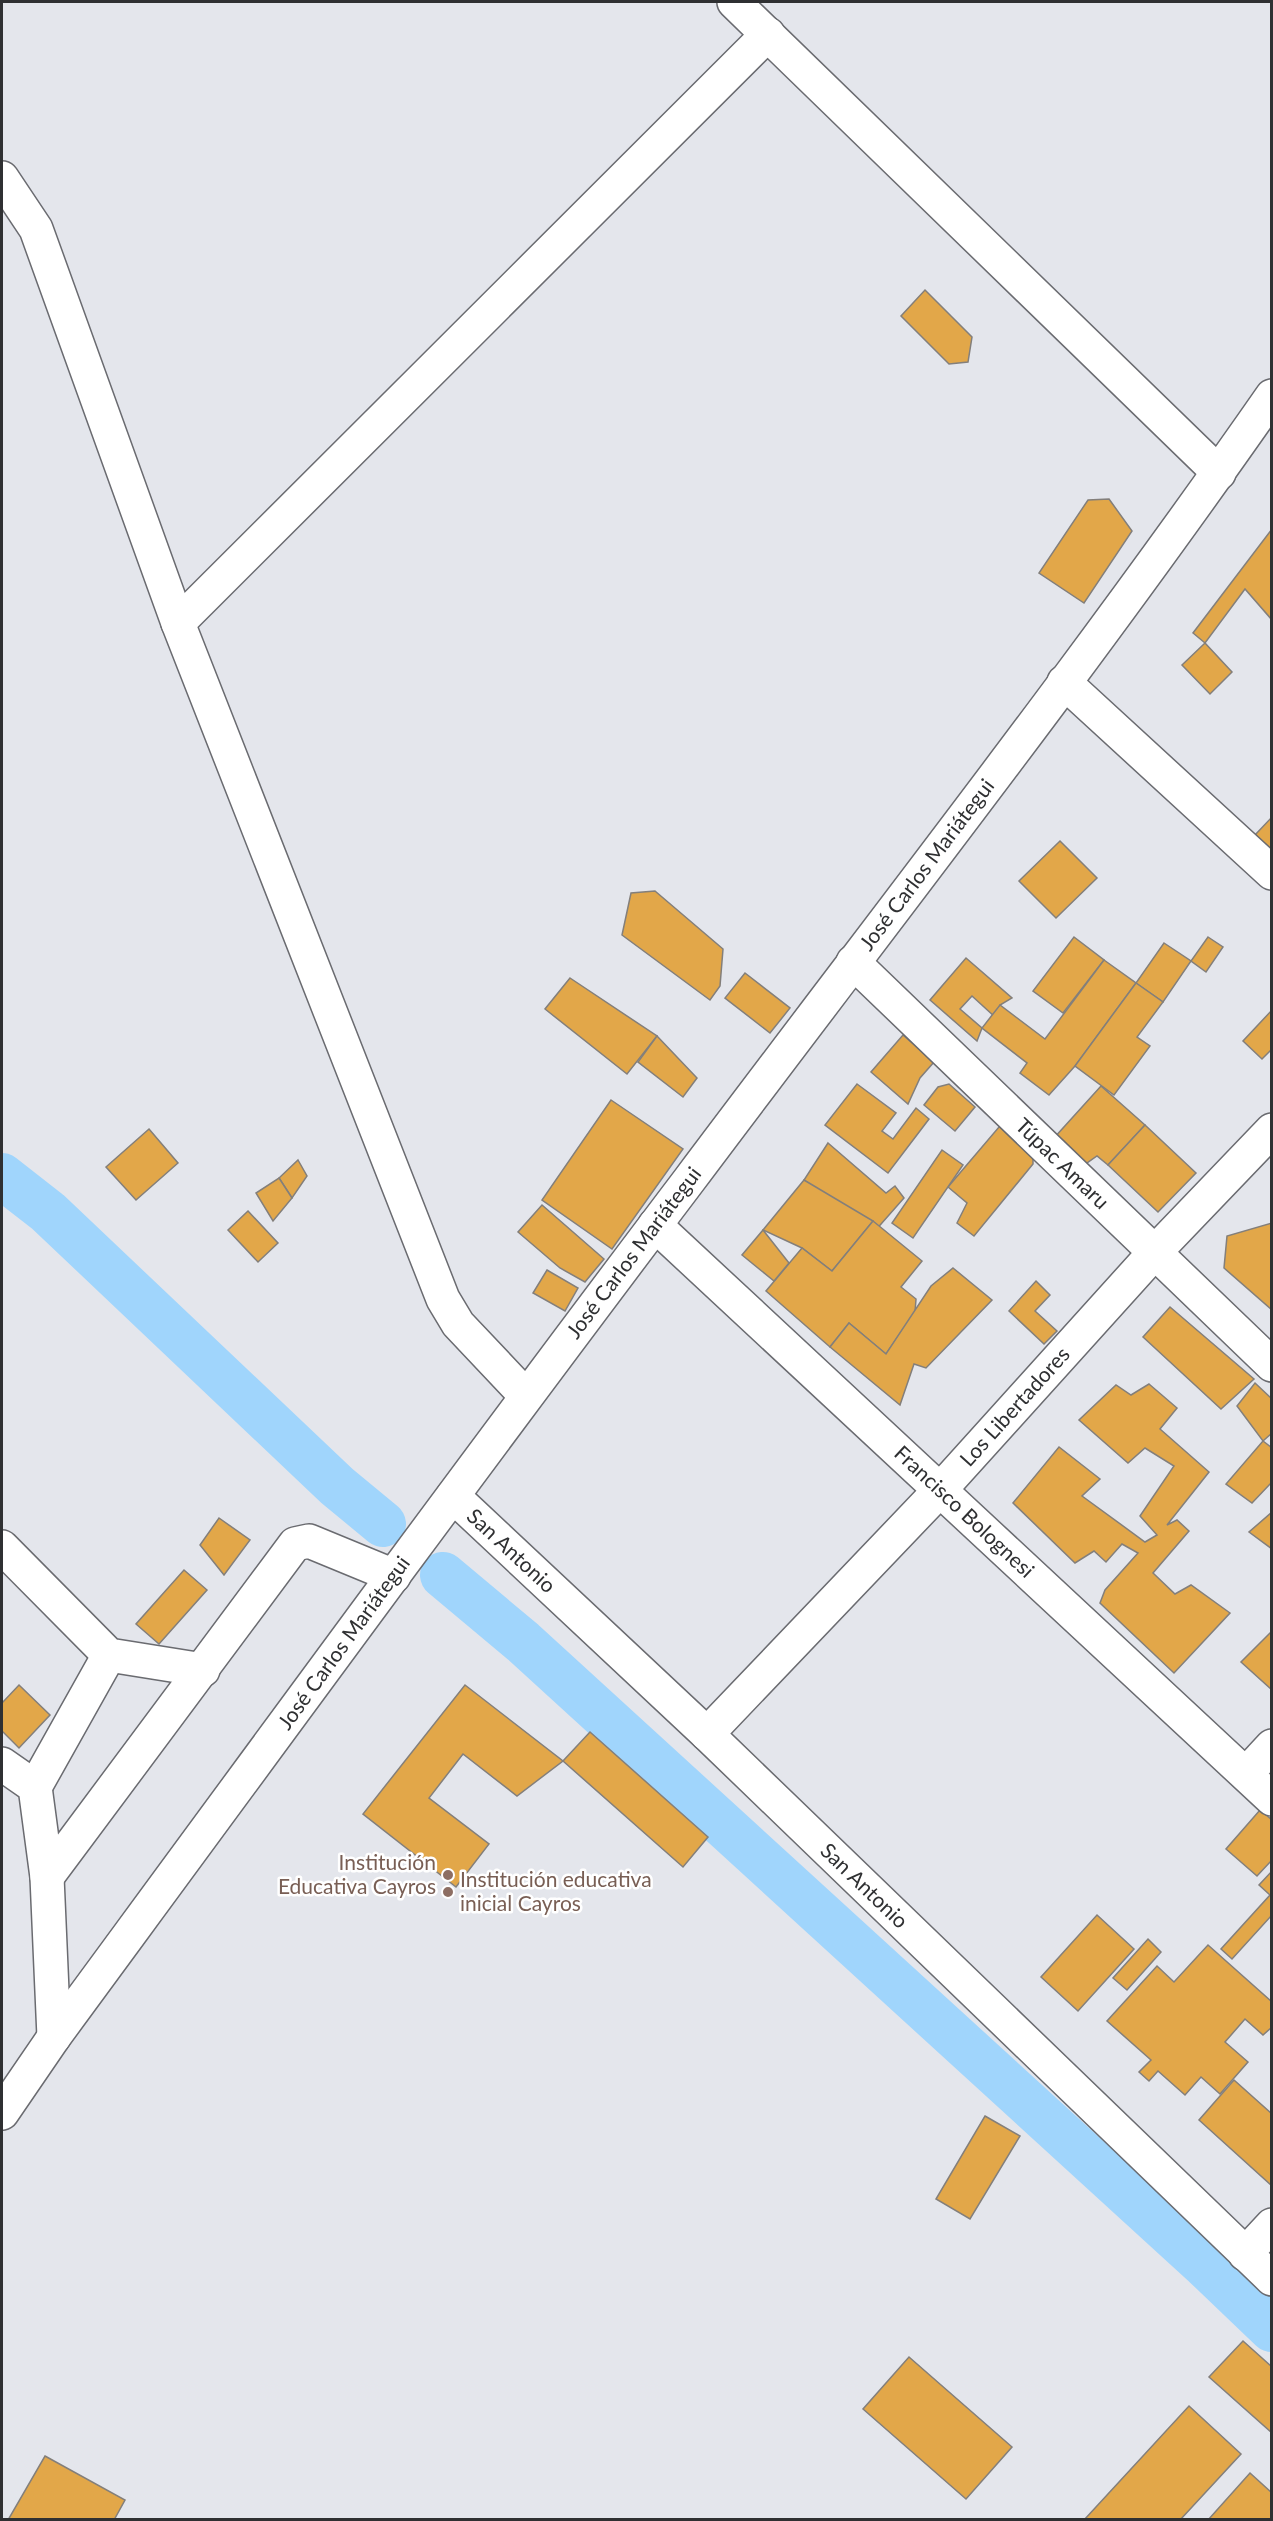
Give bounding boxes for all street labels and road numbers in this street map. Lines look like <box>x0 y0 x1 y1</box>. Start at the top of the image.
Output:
street label: José Carlos Mariátegui <box>853 773 998 955</box>
street label: Túpac Amaru <box>1011 1112 1115 1214</box>
street label: José Carlos Mariátegui <box>560 1161 705 1343</box>
street label: Los Libertadores <box>954 1341 1074 1471</box>
street label: Francisco Bolognesi <box>890 1440 1040 1582</box>
street label: San Antonio <box>463 1503 562 1597</box>
street label: José Carlos Mariátegui <box>271 1551 414 1734</box>
street label: San Antonio <box>816 1837 914 1933</box>

